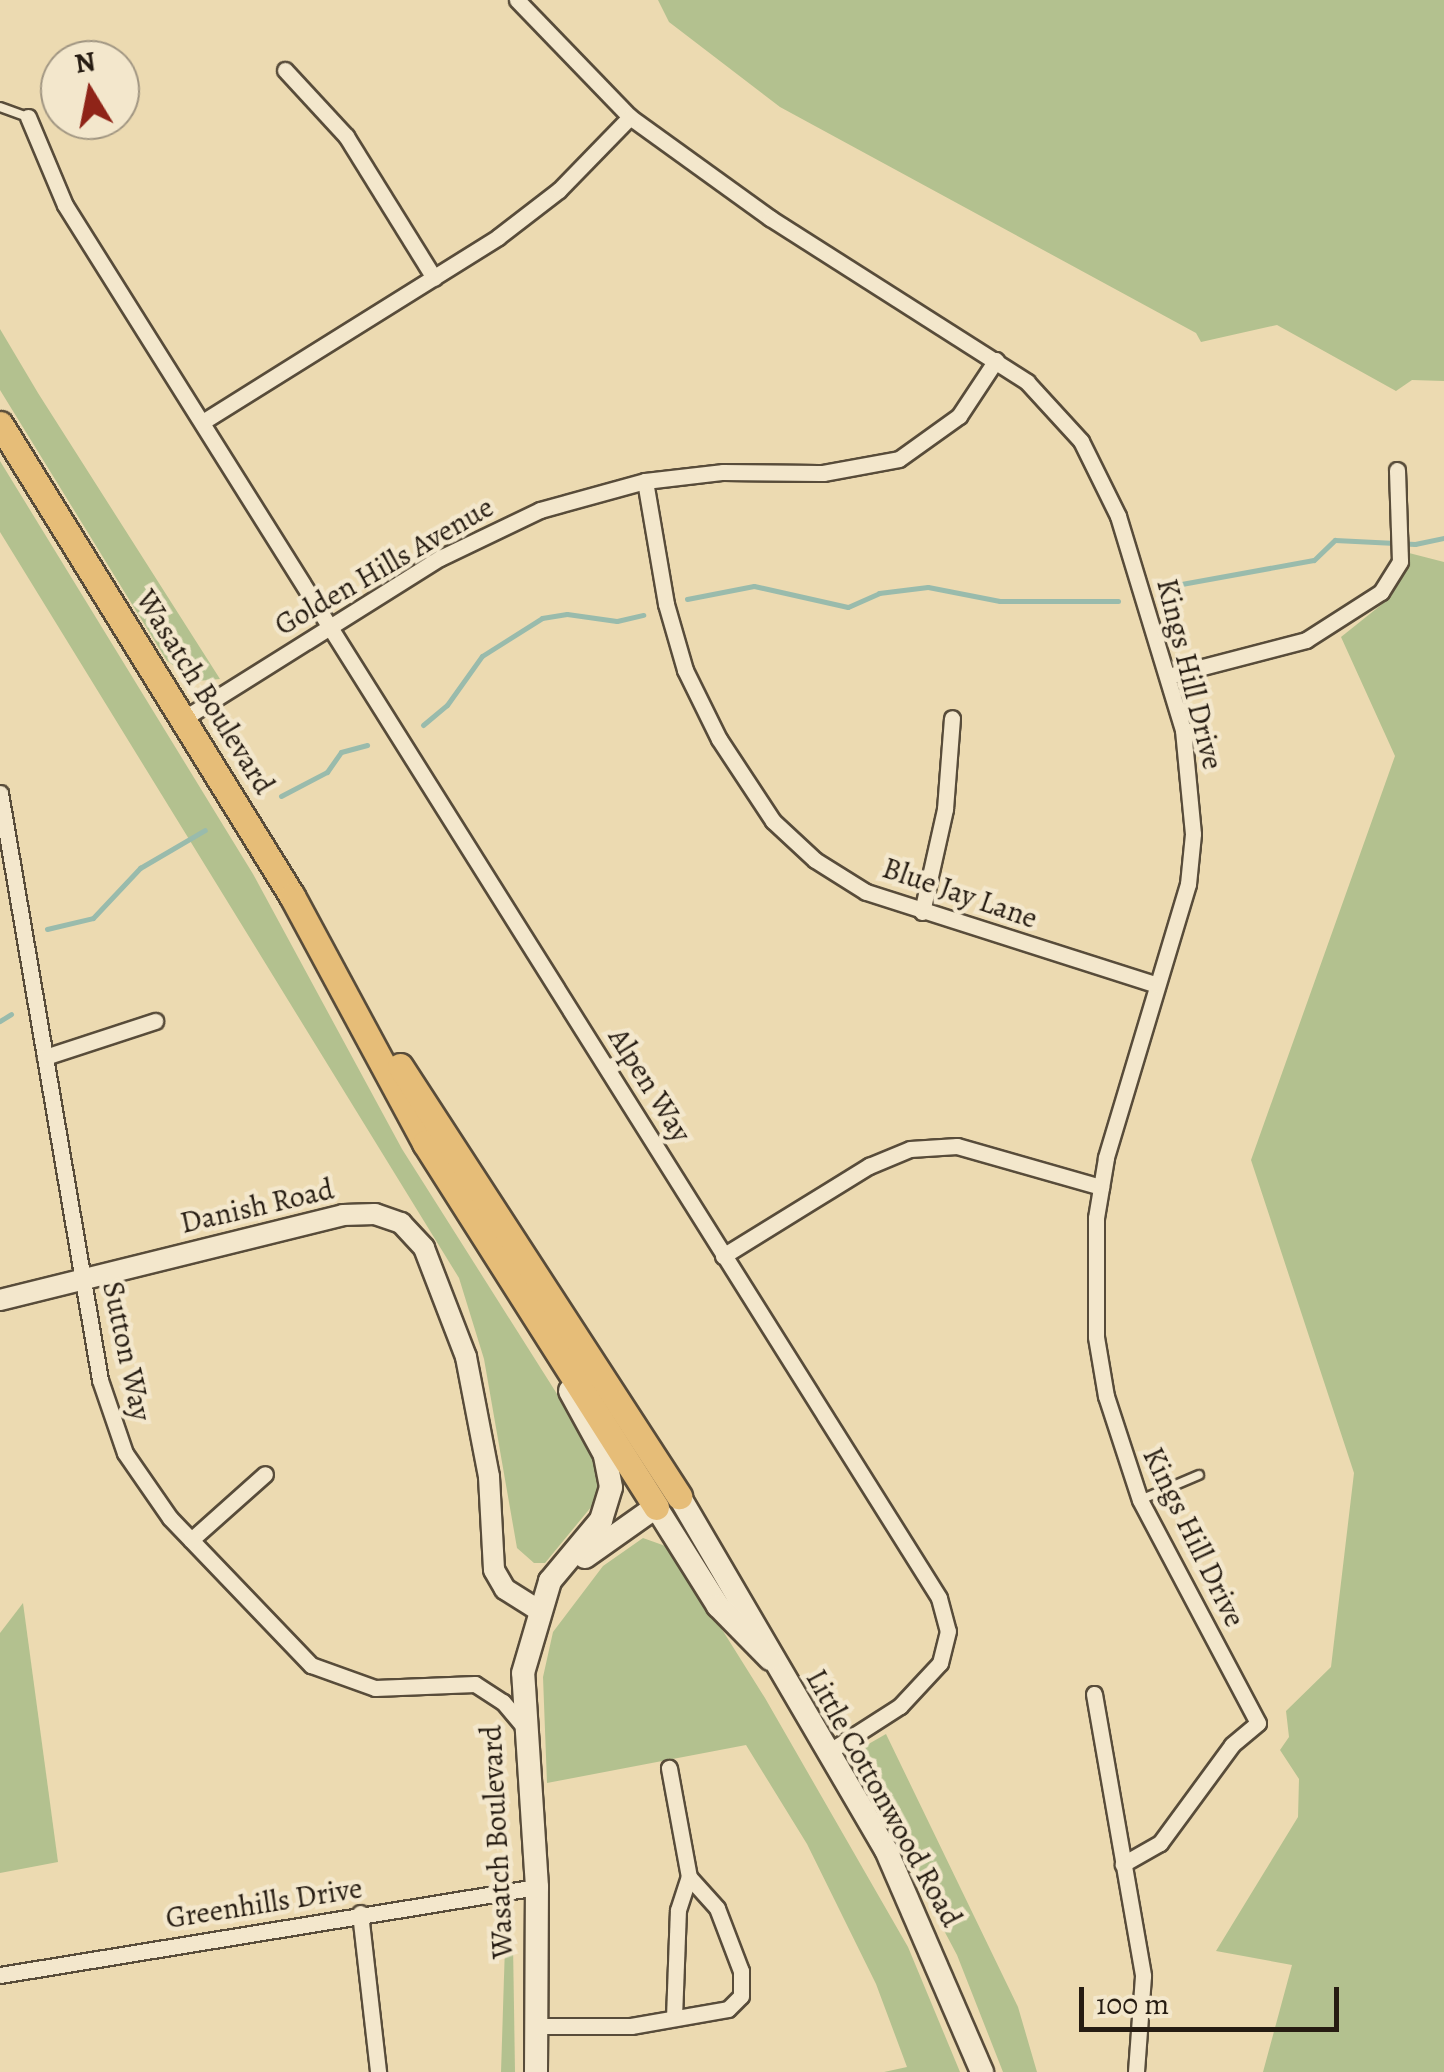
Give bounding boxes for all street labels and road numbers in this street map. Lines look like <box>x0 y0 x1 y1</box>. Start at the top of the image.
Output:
street label: Golden Hills Avenue <box>268 489 500 643</box>
street label: Kings Hill Drive <box>1149 575 1231 773</box>
street label: Wasatch Boulevard <box>128 583 282 801</box>
street label: Blue Jay Lane <box>878 850 1042 936</box>
street label: Alpen Way <box>601 1021 699 1149</box>
street label: Danish Road <box>177 1171 337 1241</box>
street label: Sutton Way <box>95 1278 159 1424</box>
street label: Kings Hill Drive <box>1135 1441 1253 1633</box>
street label: Little Cottonwood Road <box>798 1663 970 1933</box>
street label: Wasatch Boulevard <box>473 1724 521 1960</box>
street label: Greenhills Drive <box>163 1870 365 1936</box>

